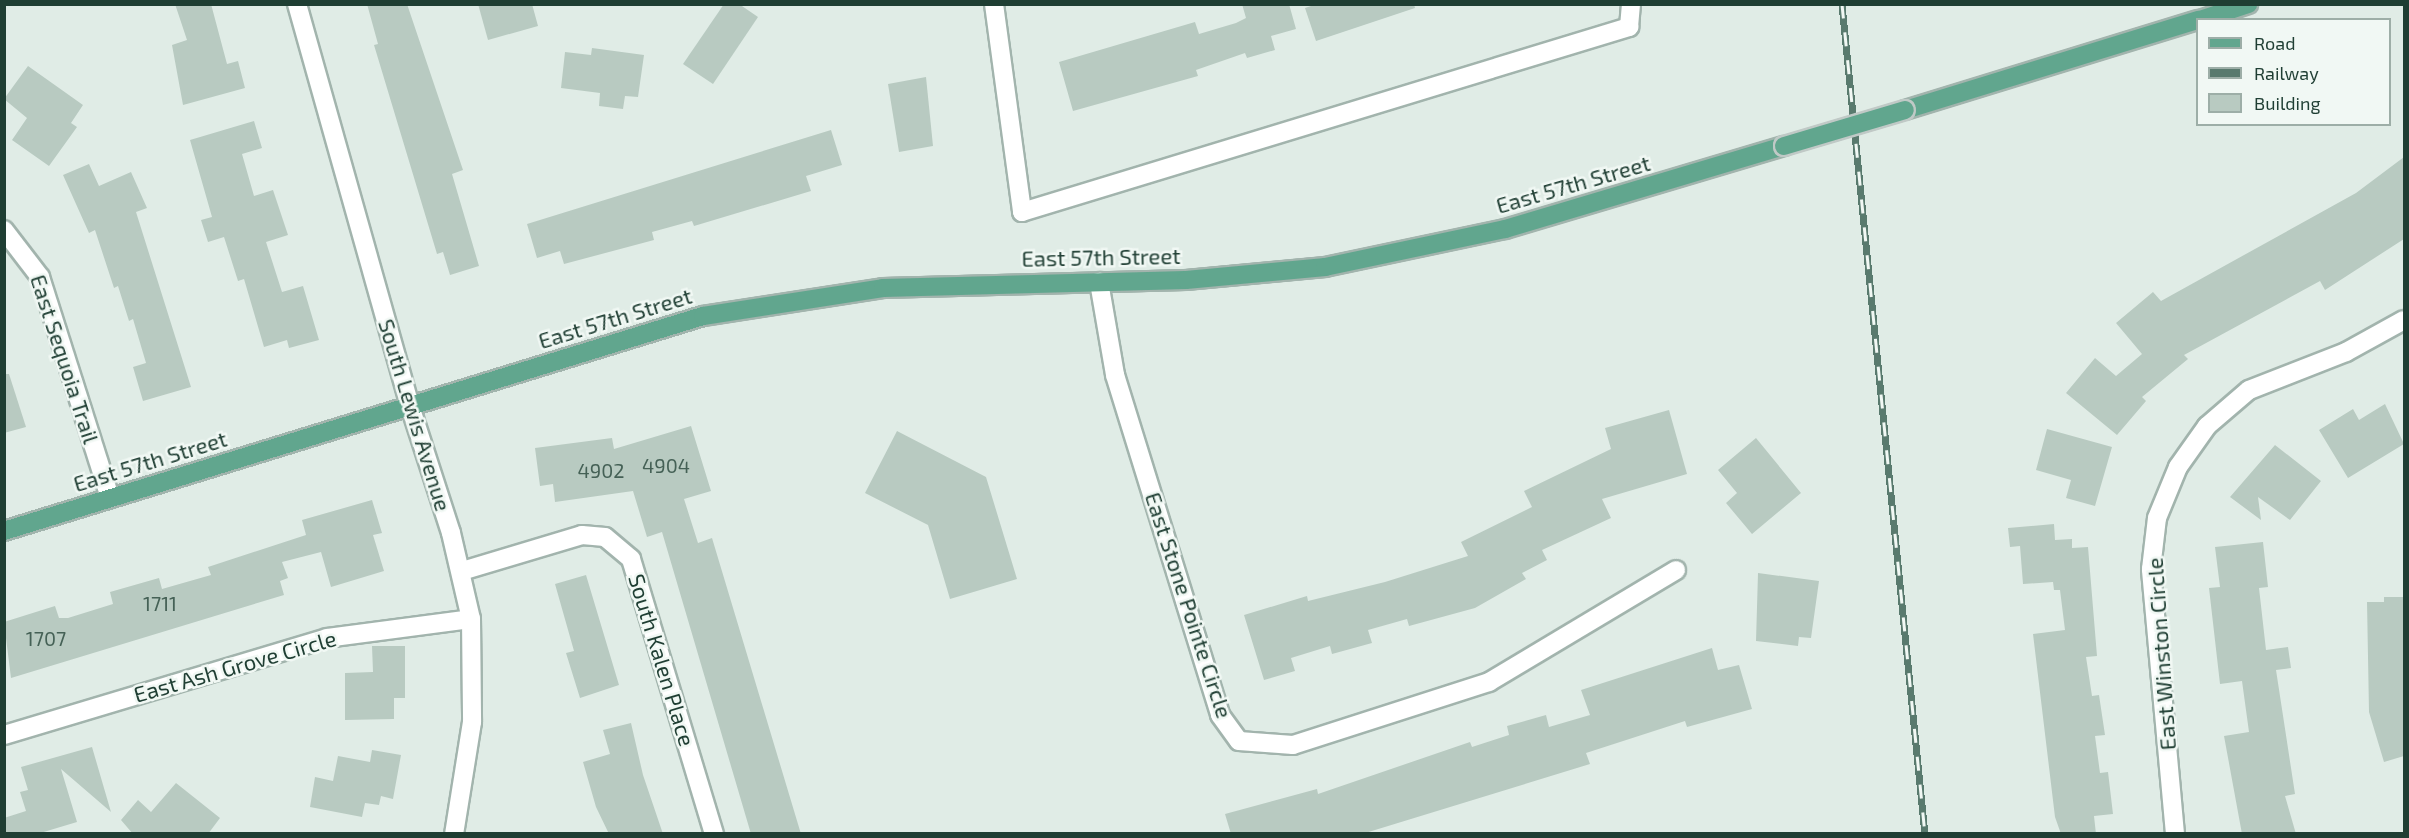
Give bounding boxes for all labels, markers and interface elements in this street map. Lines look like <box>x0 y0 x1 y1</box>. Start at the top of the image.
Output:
legend <box>2196 18 2391 126</box>
text: Road <box>2254 32 2295 54</box>
text: Railway <box>2254 62 2319 84</box>
text: Building <box>2254 92 2321 114</box>
street label: East 57th Street <box>1493 149 1653 219</box>
street label: East 57th Street <box>1021 242 1181 272</box>
street label: East Sequoia Trail <box>25 271 105 447</box>
street label: East 57th Street <box>535 282 695 354</box>
street label: South Lewis Avenue <box>373 316 457 514</box>
street label: East 57th Street <box>70 425 230 497</box>
house number: 4904 <box>642 453 690 477</box>
house number: 4902 <box>577 458 625 482</box>
street label: East Stone Pointe Circle <box>1140 489 1238 721</box>
street label: East Winston Circle <box>2141 557 2181 751</box>
street label: South Kalen Place <box>623 571 701 749</box>
house number: 1711 <box>143 591 177 615</box>
street label: East Ash Grove Circle <box>130 624 340 708</box>
house number: 1707 <box>26 626 66 650</box>

